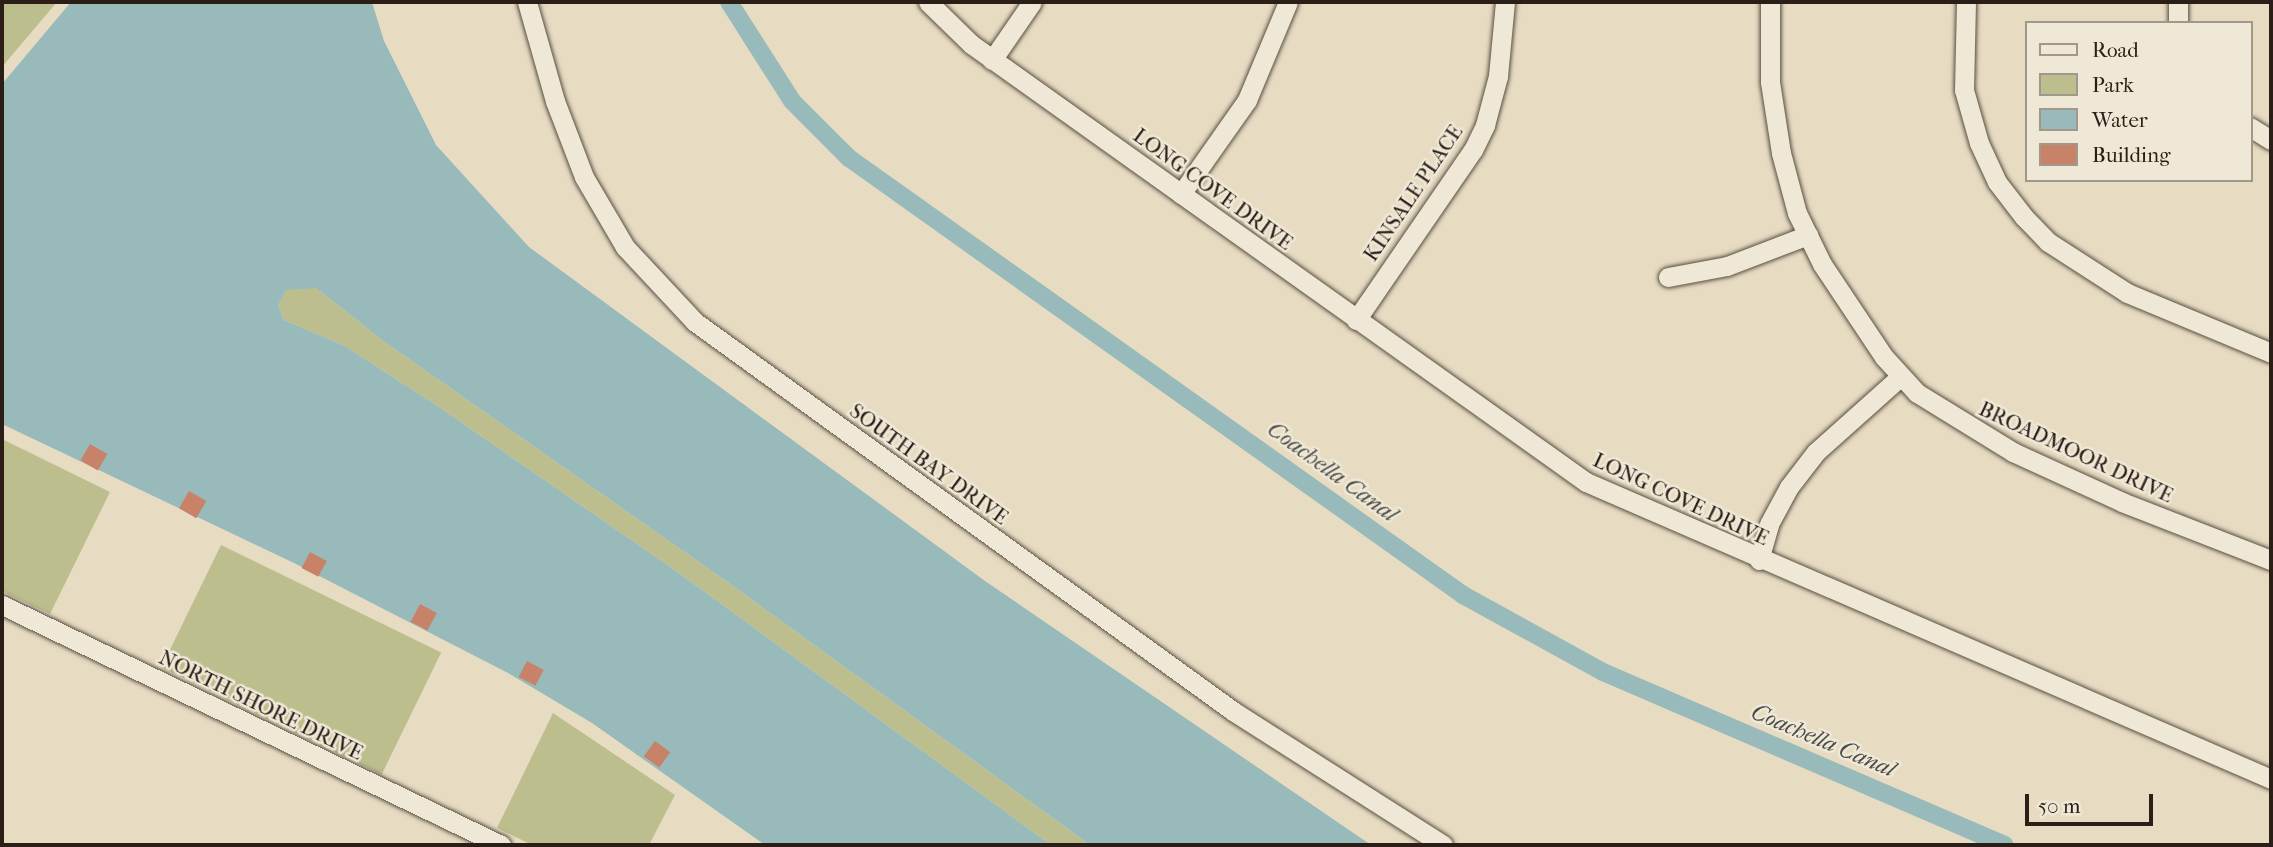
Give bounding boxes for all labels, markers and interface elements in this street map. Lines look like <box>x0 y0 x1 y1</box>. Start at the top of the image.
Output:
legend <box>2024 21 2252 182</box>
text: Road <box>2092 38 2139 62</box>
text: Park <box>2092 73 2134 97</box>
text: Water <box>2092 108 2148 132</box>
street label: KINSALE PLACE <box>1358 120 1468 266</box>
street label: LONG COVE DRIVE <box>1128 123 1298 255</box>
text: Building <box>2092 143 2170 167</box>
street label: BROADMOOR DRIVE <box>1975 396 2177 508</box>
street label: SOUTH BAY DRIVE <box>845 398 1013 530</box>
water label: Coachella Canal <box>1262 416 1402 528</box>
street label: LONG COVE DRIVE <box>1589 447 1773 551</box>
street label: NORTH SHORE DRIVE <box>155 645 367 765</box>
water label: Coachella Canal <box>1747 698 1899 784</box>
scale bar <box>2028 780 2156 824</box>
text: 50 m <box>2038 794 2081 818</box>

